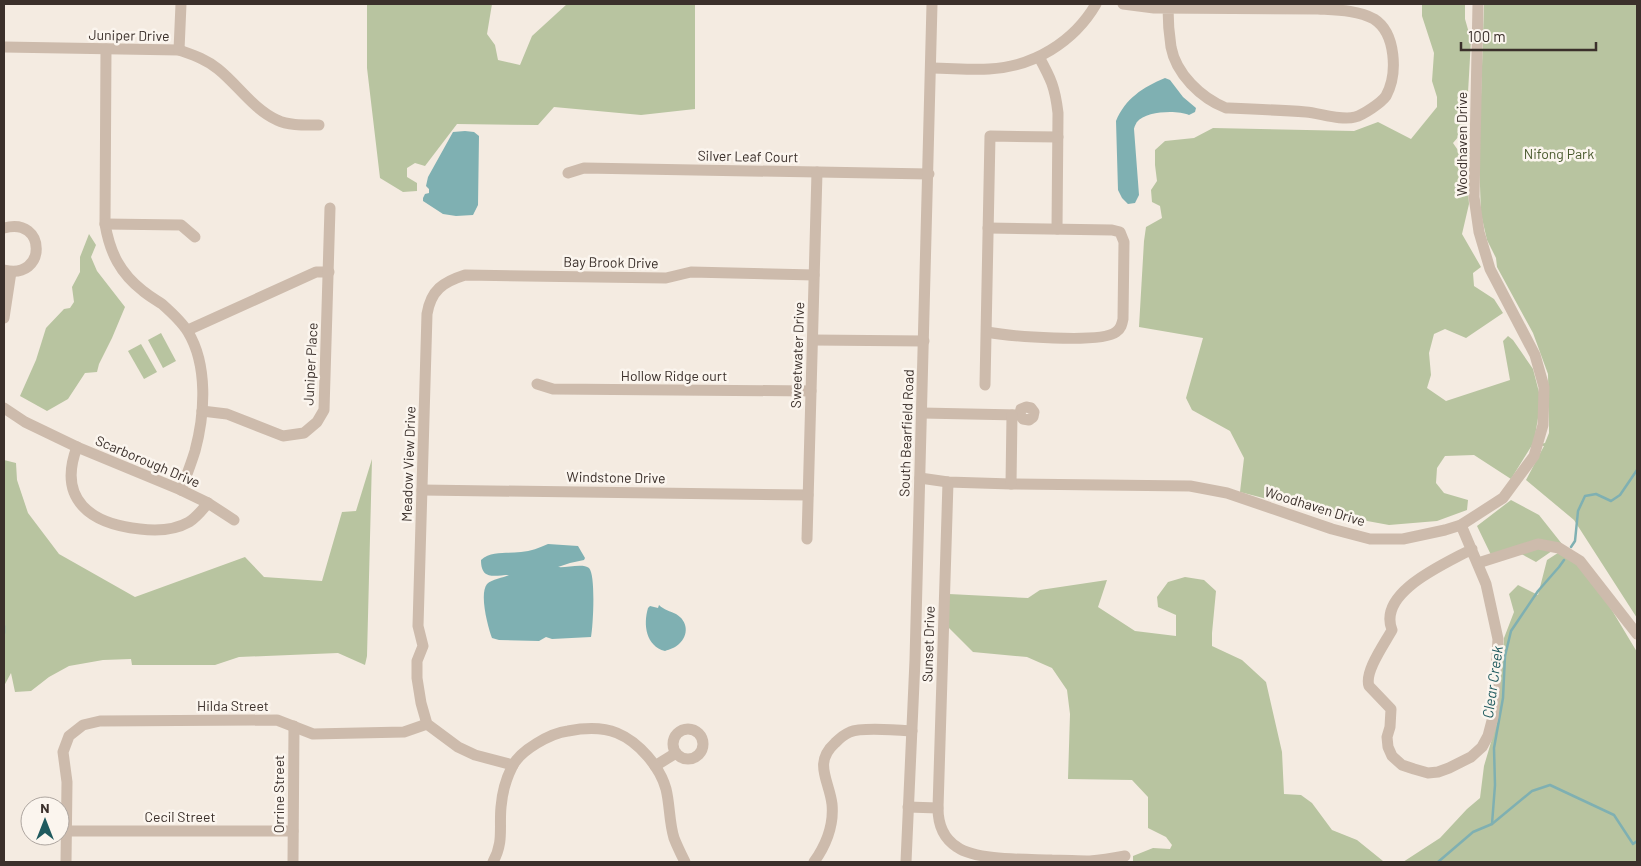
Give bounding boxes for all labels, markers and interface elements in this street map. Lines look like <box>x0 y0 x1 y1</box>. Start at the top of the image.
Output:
scale bar <box>1461 20 1596 52</box>
street label: Juniper Drive <box>88 26 170 44</box>
text: 100 m <box>1468 27 1506 45</box>
street label: Woodhaven Drive <box>1453 92 1470 196</box>
park label: Nifong Park <box>1524 145 1594 162</box>
street label: Silver Leaf Court <box>697 147 799 165</box>
street label: Bay Brook Drive <box>563 253 659 271</box>
street label: Sweetwater Drive <box>787 302 807 408</box>
street label: Juniper Place <box>299 322 321 406</box>
street label: Hollow Ridge ourt <box>621 367 727 384</box>
street label: South Bearfield Road <box>895 369 917 497</box>
street label: Meadow View Drive <box>397 406 419 522</box>
street label: Scarborough Drive <box>93 431 203 491</box>
street label: Windstone Drive <box>566 468 666 486</box>
street label: Woodhaven Drive <box>1263 483 1367 529</box>
street label: Sunset Drive <box>918 606 938 682</box>
water label: Clear Creek <box>1478 644 1506 719</box>
street label: Hilda Street <box>197 697 269 714</box>
street label: Orrine Street <box>270 755 287 833</box>
north arrow <box>20 796 70 846</box>
text: N <box>40 799 50 816</box>
street label: Cecil Street <box>144 808 216 825</box>

